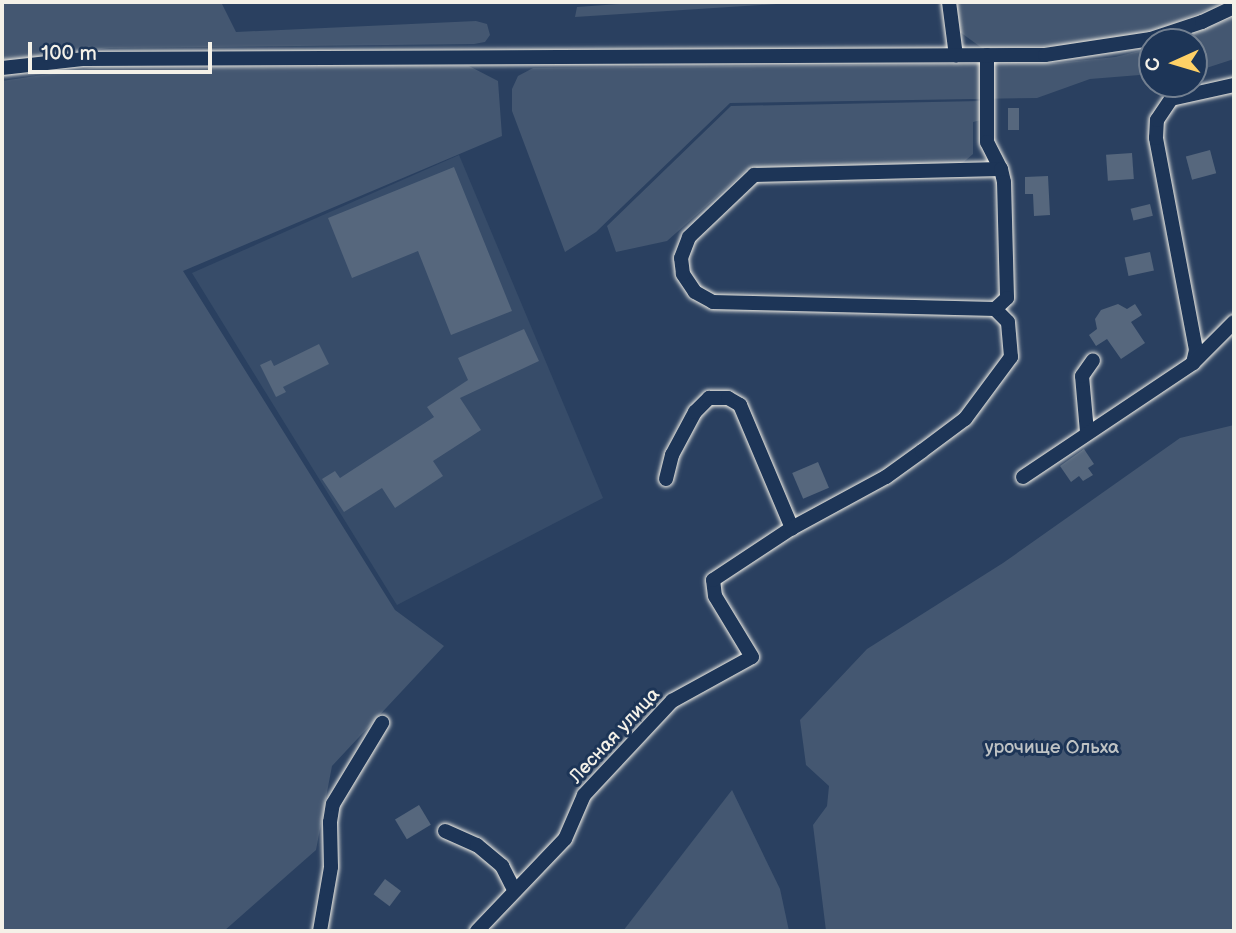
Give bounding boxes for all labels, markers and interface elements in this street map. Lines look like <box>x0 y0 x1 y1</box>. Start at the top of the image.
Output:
scale bar <box>32 28 215 72</box>
north arrow <box>1138 28 1208 98</box>
text: 100 m <box>41 41 97 66</box>
text: С <box>1142 57 1165 72</box>
street label: Лесная улица <box>565 684 665 788</box>
park label: урочище Ольха <box>985 737 1119 759</box>

